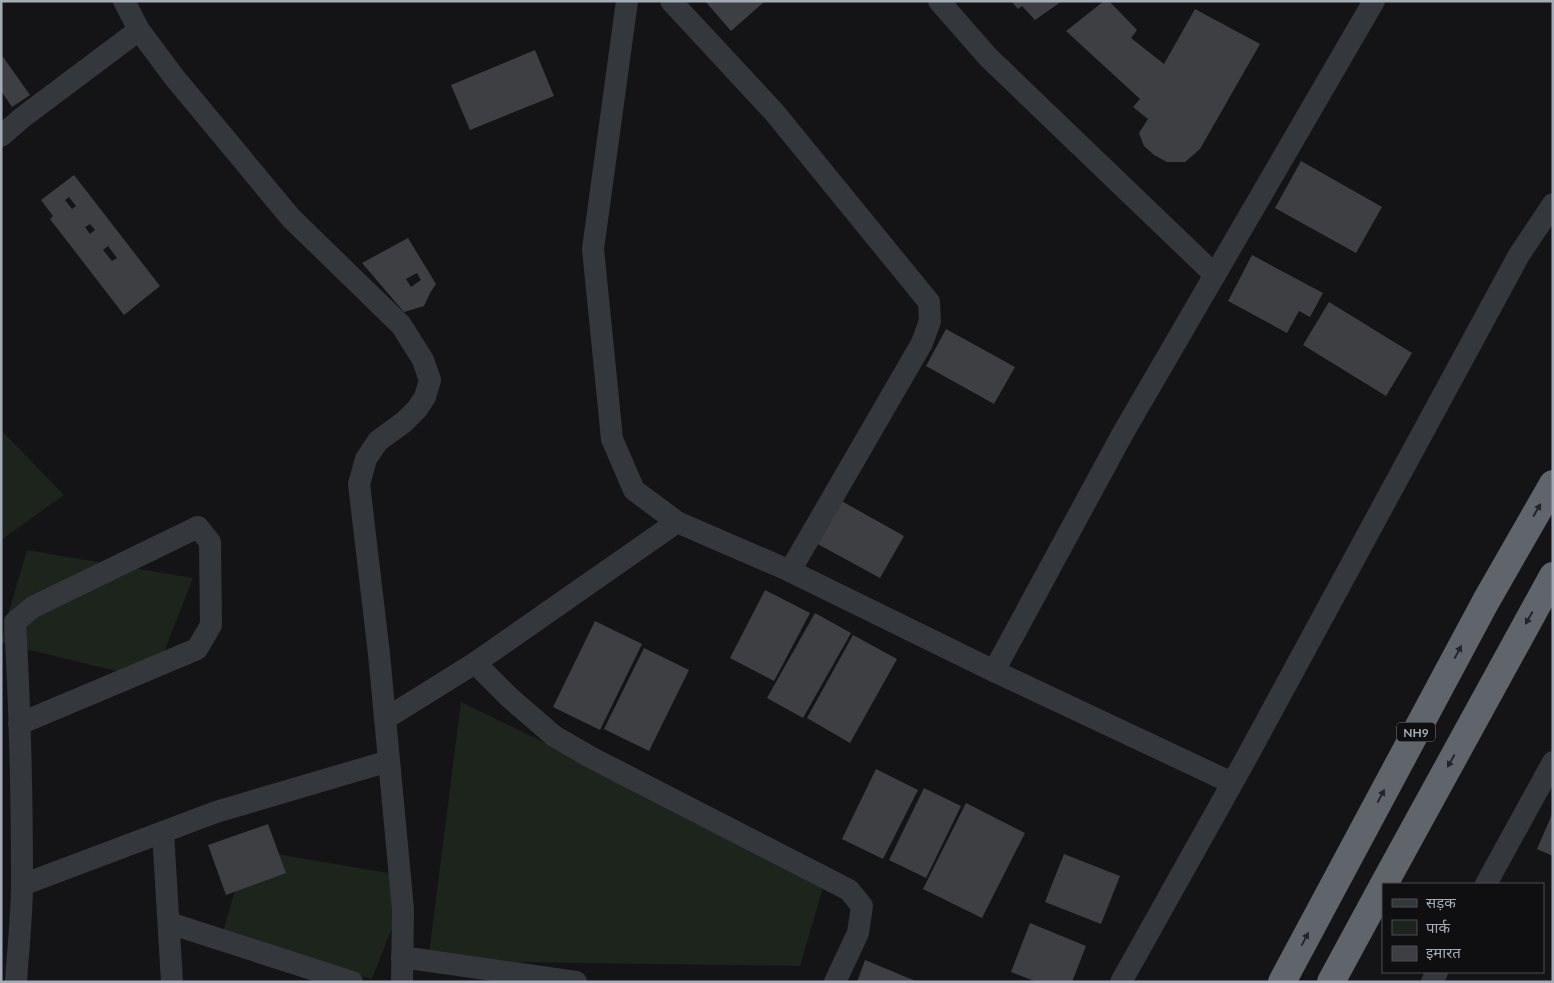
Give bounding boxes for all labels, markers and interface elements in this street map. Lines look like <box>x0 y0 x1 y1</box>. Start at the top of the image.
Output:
one-way arrow <box>1533 504 1542 517</box>
one-way arrow <box>1524 611 1533 625</box>
one-way arrow <box>1454 645 1462 660</box>
road number: NH9 <box>1397 722 1435 742</box>
one-way arrow <box>1447 753 1455 768</box>
one-way arrow <box>1377 788 1385 803</box>
legend <box>1382 883 1544 973</box>
text: सड़क <box>1426 893 1456 911</box>
text: पार्क <box>1426 918 1450 936</box>
one-way arrow <box>1301 931 1309 946</box>
text: इमारत <box>1426 943 1461 961</box>

